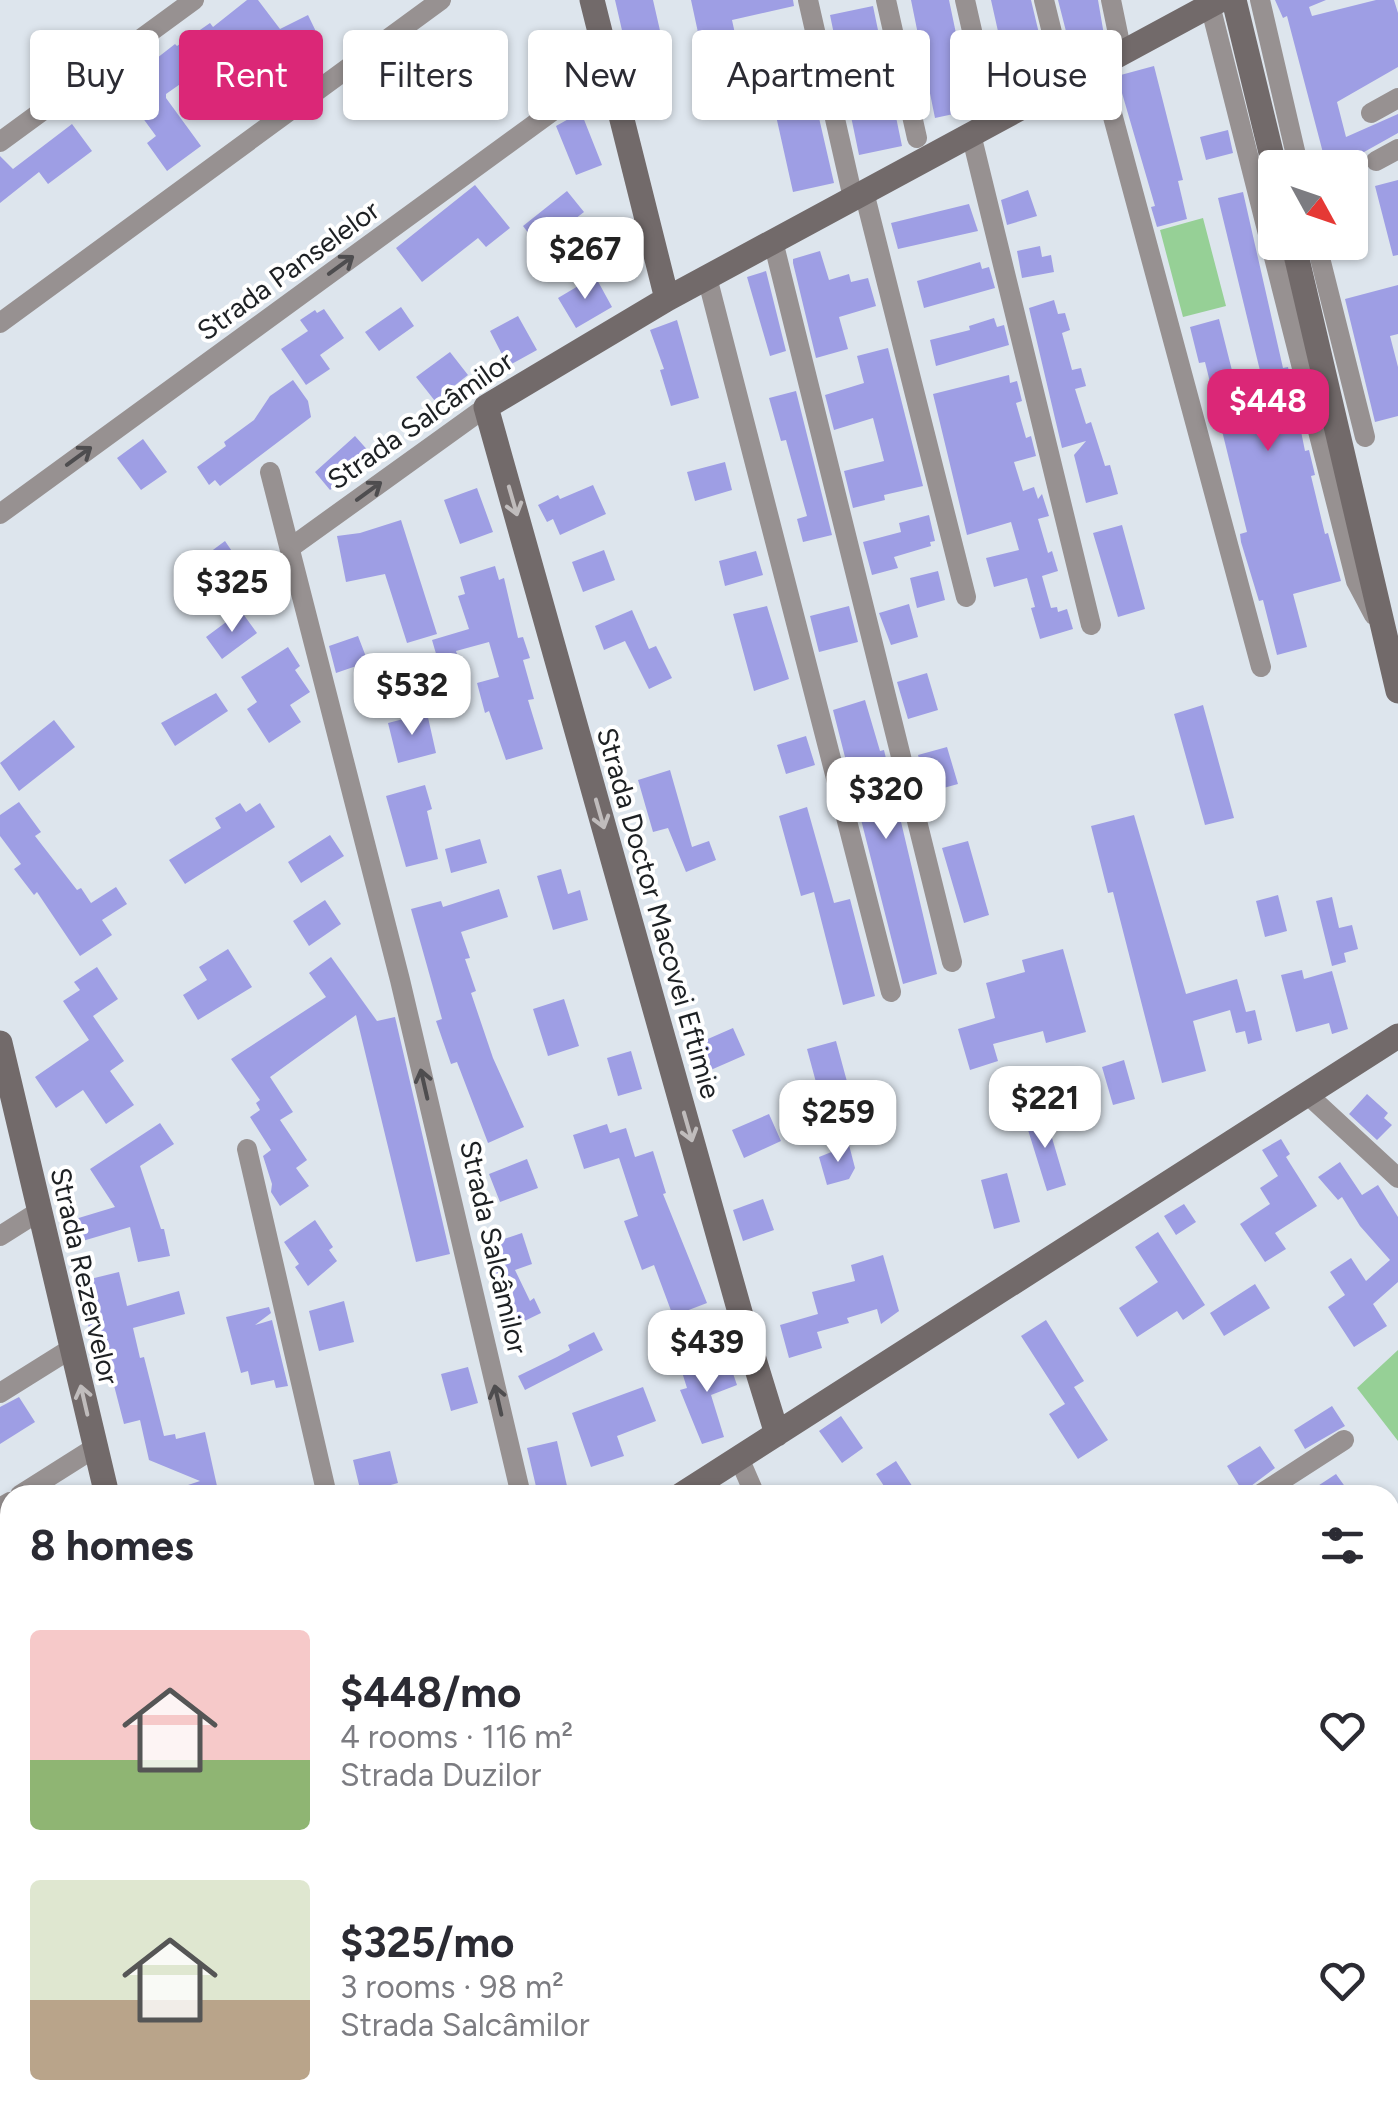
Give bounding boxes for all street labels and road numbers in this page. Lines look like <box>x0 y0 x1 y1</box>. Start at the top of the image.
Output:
street label: Strada Panselelor <box>190 192 386 347</box>
street label: Strada Salcâmilor <box>321 343 520 497</box>
street label: Strada Doctor Macovei Eftimie <box>590 724 728 1102</box>
street label: Strada Salcâmilor <box>453 1137 535 1358</box>
street label: Strada Rezervelor <box>43 1164 127 1388</box>

